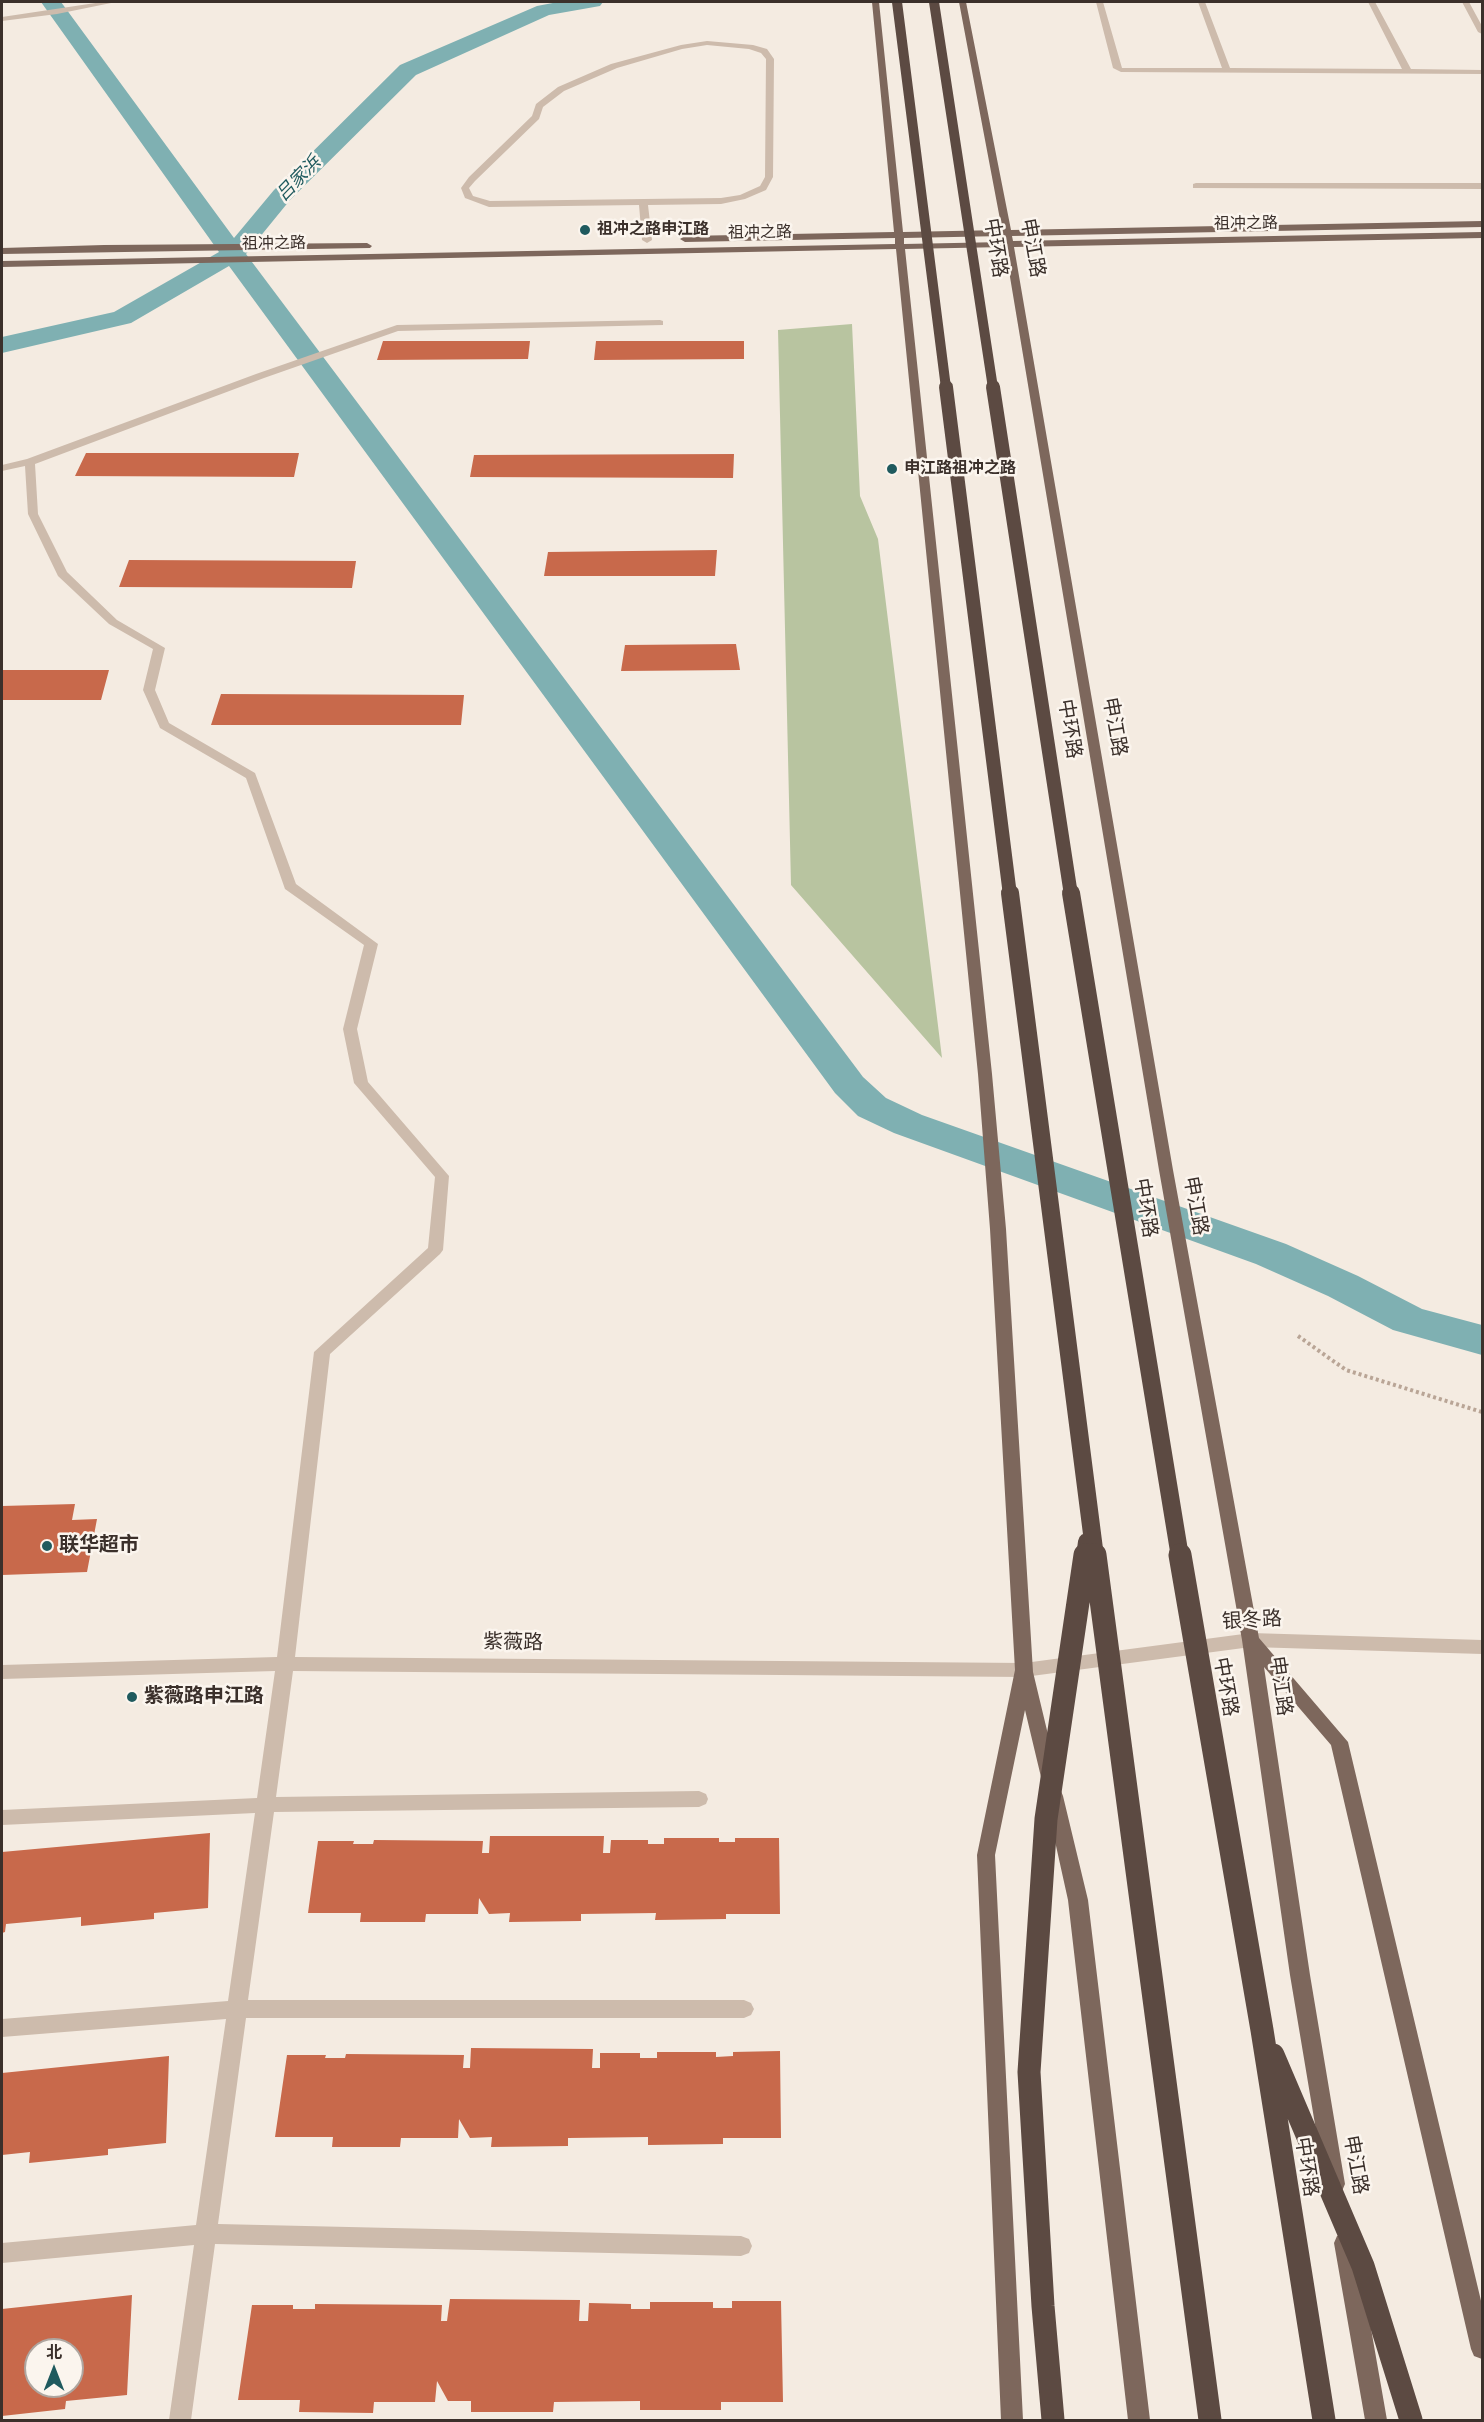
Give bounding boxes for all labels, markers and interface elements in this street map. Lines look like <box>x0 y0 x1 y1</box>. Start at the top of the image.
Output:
water label: 吕家浜 <box>272 152 326 206</box>
street label: 祖冲之路 <box>1214 214 1278 234</box>
street label: 中环路 <box>978 216 1012 280</box>
street label: 申江路 <box>1015 216 1049 280</box>
place label: 祖冲之路申江路 <box>597 220 709 240</box>
marker: 祖冲之路申江路 <box>578 223 592 237</box>
street label: 祖冲之路 <box>728 223 792 243</box>
street label: 祖冲之路 <box>242 234 306 254</box>
place label: 申江路祖冲之路 <box>904 459 1016 479</box>
marker: 申江路祖冲之路 <box>885 462 899 476</box>
street label: 申江路 <box>1097 695 1131 759</box>
street label: 中环路 <box>1052 697 1086 761</box>
street label: 申江路 <box>1178 1174 1212 1238</box>
street label: 中环路 <box>1128 1176 1162 1240</box>
place label: 联华超市 <box>59 1534 139 1558</box>
marker: 联华超市 <box>40 1539 54 1553</box>
street label: 银冬路 <box>1221 1607 1283 1635</box>
street label: 紫薇路 <box>483 1630 543 1656</box>
street label: 中环路 <box>1208 1655 1242 1719</box>
street label: 申江路 <box>1264 1655 1296 1717</box>
place label: 紫薇路申江路 <box>144 1685 264 1709</box>
marker: 紫薇路申江路 <box>125 1690 139 1704</box>
street label: 申江路 <box>1338 2133 1372 2197</box>
street label: 中环路 <box>1289 2135 1323 2199</box>
north arrow <box>24 2338 84 2398</box>
text: 北 <box>46 2341 62 2363</box>

